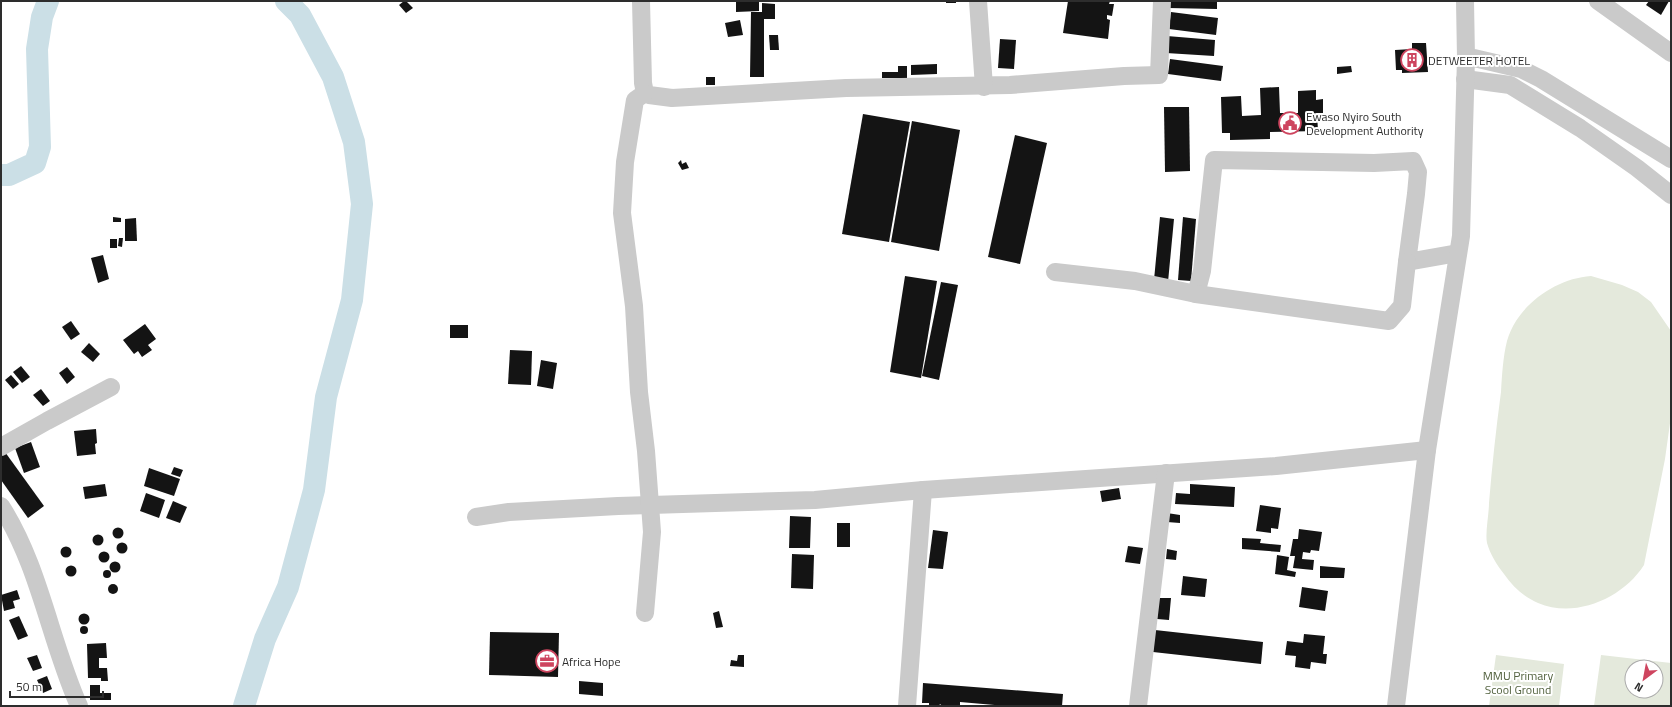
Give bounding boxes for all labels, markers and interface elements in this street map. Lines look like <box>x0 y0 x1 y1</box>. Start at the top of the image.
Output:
building icon: DETWEETER HOTEL <box>1399 47 1425 73</box>
place label: DETWEETER HOTEL <box>1428 51 1530 70</box>
place label: Ewaso Nyiro South Development Authority <box>1306 107 1424 140</box>
public building icon: Ewaso Nyiro South Development Authority <box>1277 110 1303 136</box>
office icon: Africa Hope <box>534 648 560 674</box>
place label: Africa Hope <box>562 652 620 671</box>
north arrow <box>1624 659 1664 699</box>
park label: MMU Primary Scool Ground <box>1483 666 1553 699</box>
scale bar <box>10 673 103 699</box>
text: 50 m <box>16 677 42 696</box>
text: N <box>1631 679 1646 696</box>

